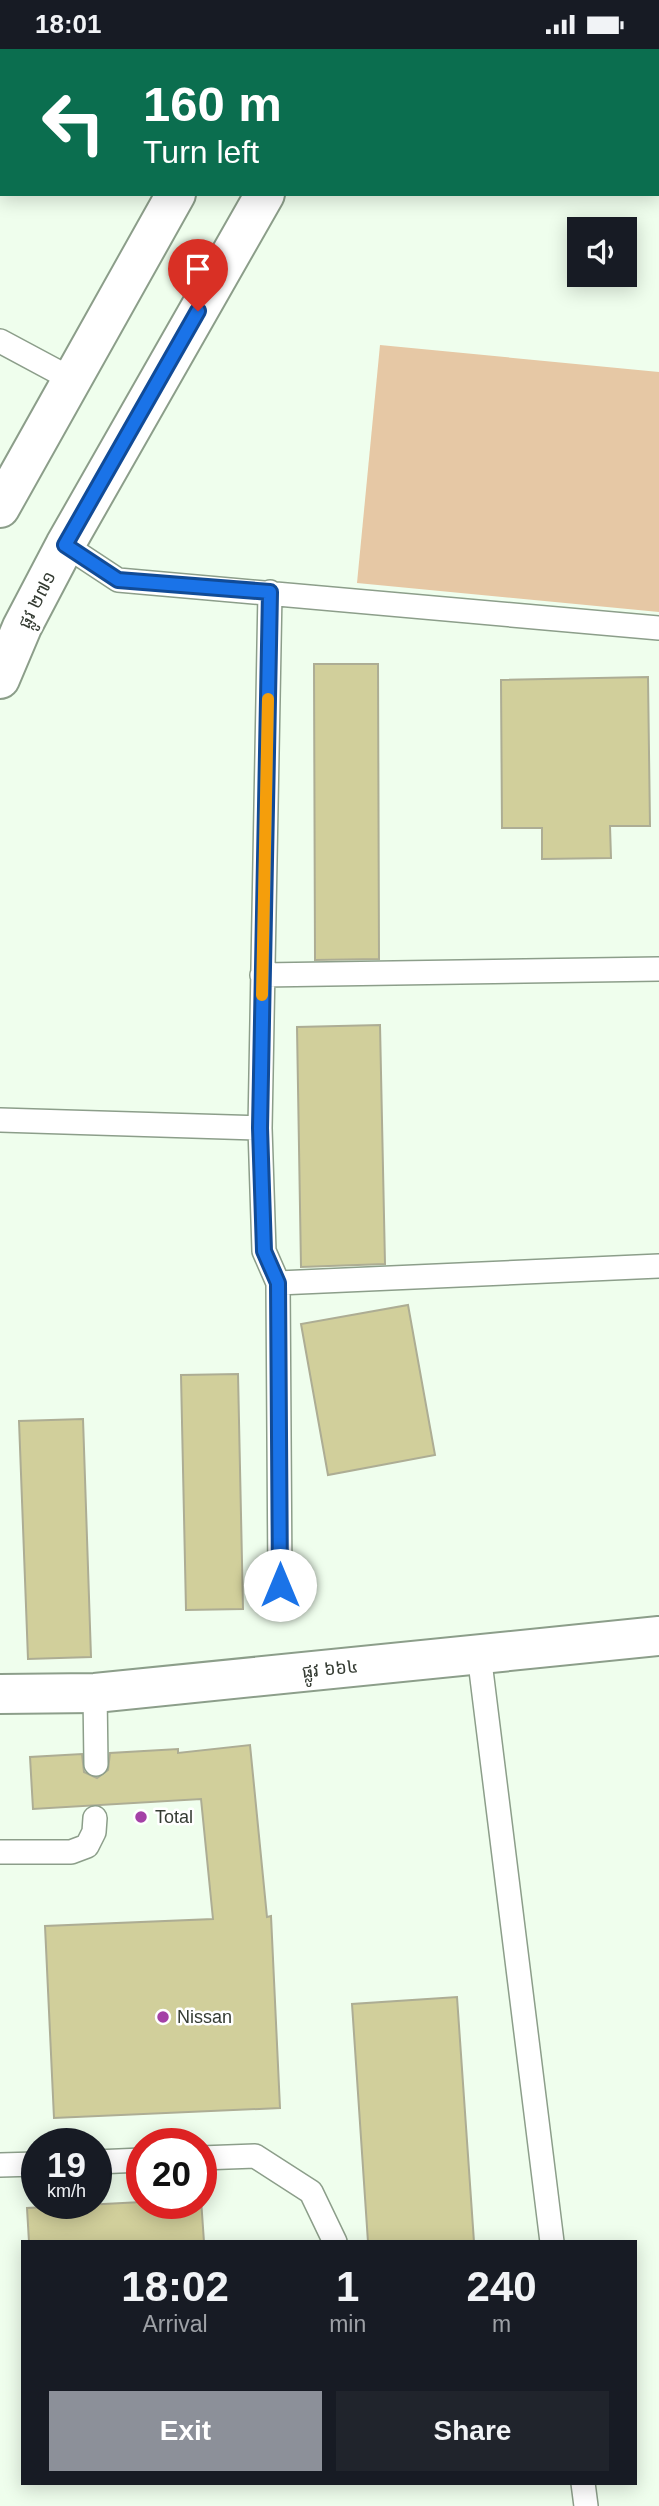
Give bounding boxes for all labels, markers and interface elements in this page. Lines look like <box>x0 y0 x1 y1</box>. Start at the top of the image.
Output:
text: 18:01 <box>35 9 102 39</box>
icon: left <box>28 77 119 168</box>
text: 160 m <box>143 77 282 131</box>
text: Turn left <box>143 134 259 170</box>
map controls <box>567 217 637 287</box>
button: sound <box>567 217 637 287</box>
pin <box>168 239 228 311</box>
icon: arrive <box>179 250 217 288</box>
street label: ផ្លូវ ២៧១ <box>14 568 65 635</box>
position arrow <box>243 1548 317 1622</box>
street label: ផ្លូវ ៦៦៤ <box>301 1656 360 1688</box>
place label: Total <box>155 1807 193 1827</box>
marker: Total <box>133 1809 149 1825</box>
place label: Nissan <box>177 2007 232 2027</box>
marker: Nissan <box>155 2009 171 2025</box>
speed limit sign: 20 <box>126 2128 217 2219</box>
text: 19 <box>47 2145 86 2184</box>
text: km/h <box>47 2181 86 2201</box>
text: 18:02 <box>121 2263 229 2310</box>
text: 1 <box>336 2263 359 2310</box>
text: 240 <box>467 2263 537 2310</box>
text: Arrival <box>142 2311 208 2337</box>
text: min <box>329 2311 366 2337</box>
text: m <box>492 2311 511 2337</box>
button: Exit <box>49 2391 322 2471</box>
button: Share <box>336 2391 609 2471</box>

